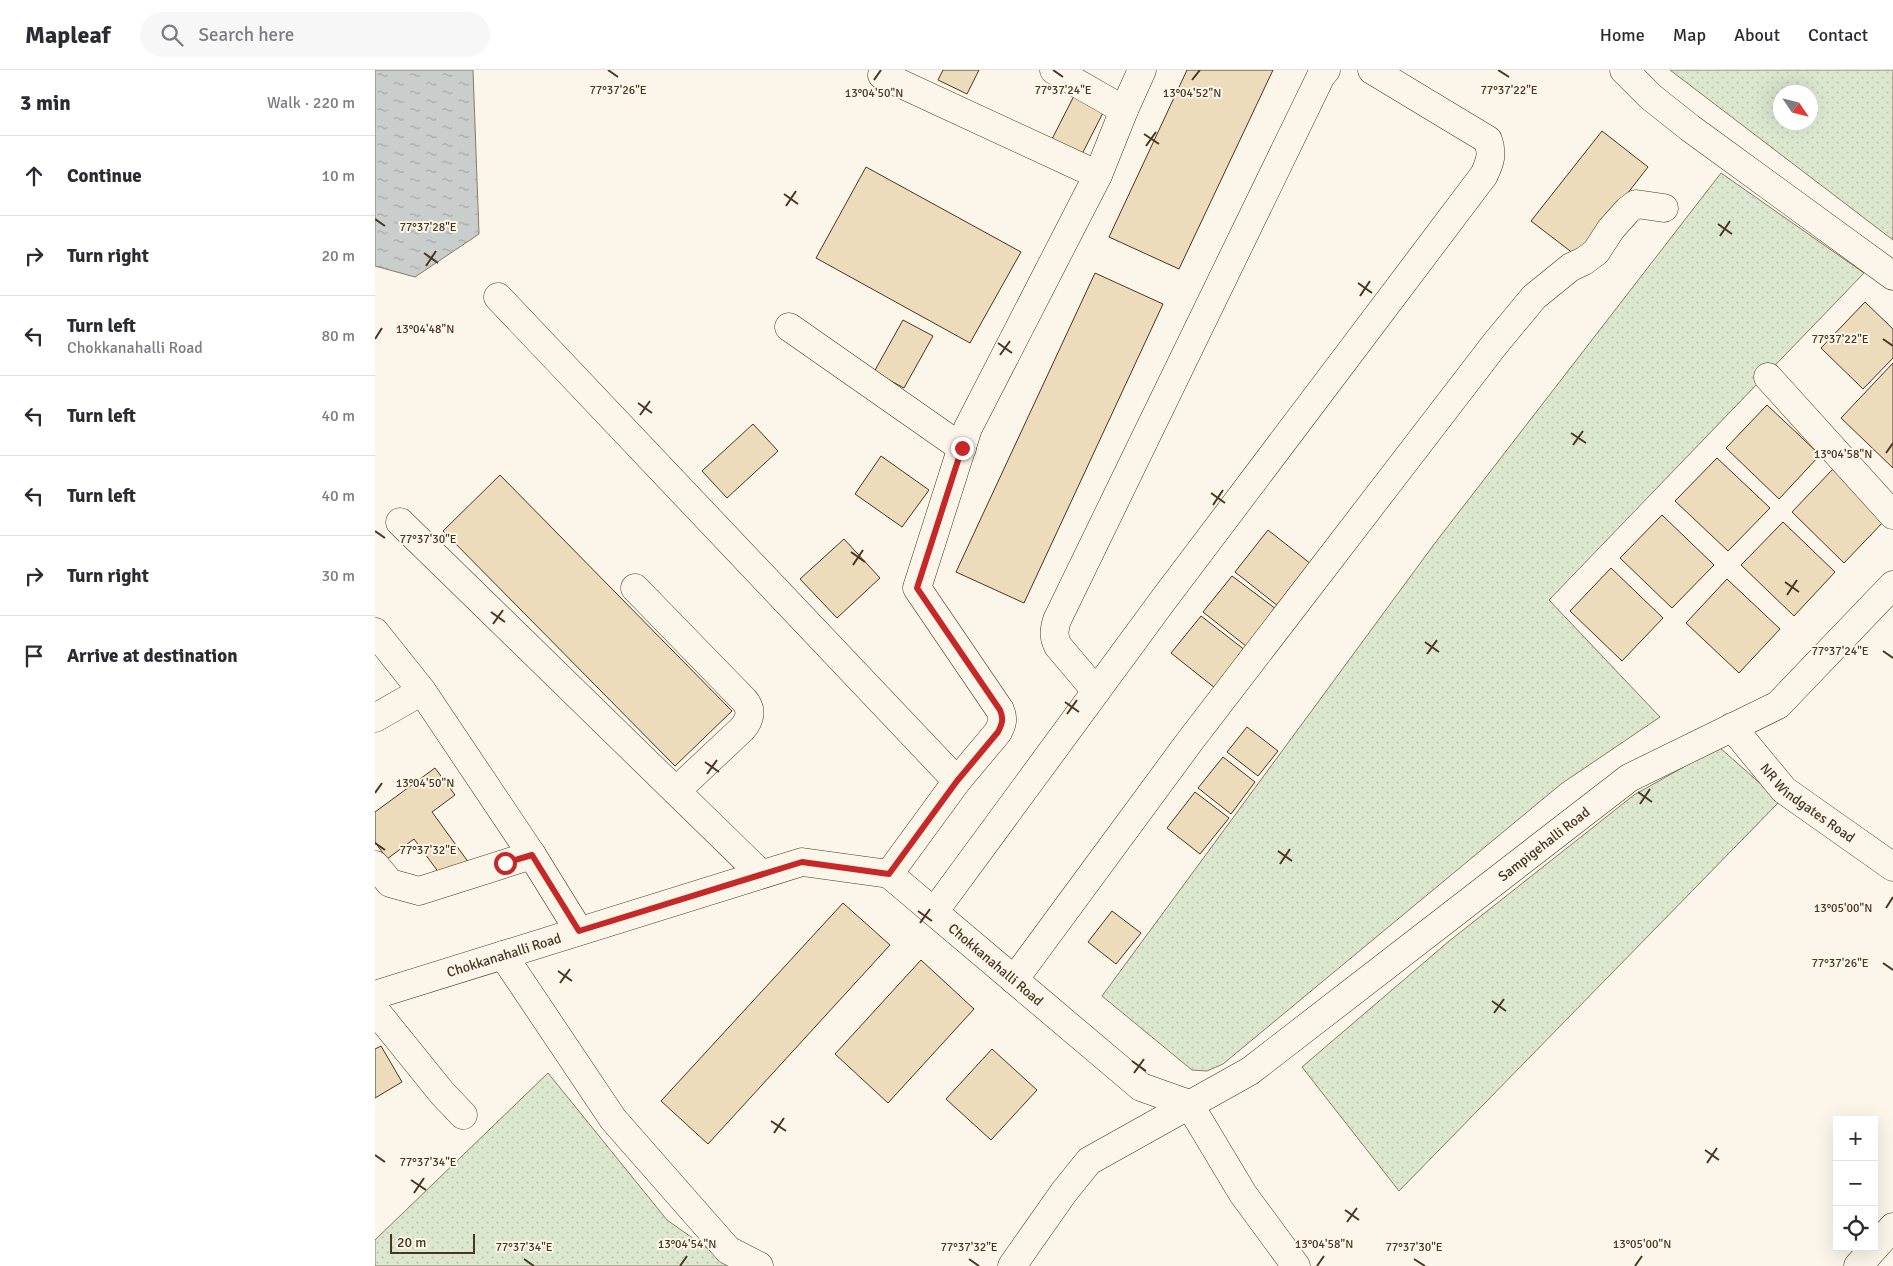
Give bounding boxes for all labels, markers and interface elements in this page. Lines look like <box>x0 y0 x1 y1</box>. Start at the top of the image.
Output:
search box <box>140 12 490 57</box>
text: Mapleaf <box>25 20 110 50</box>
icon: search <box>158 21 186 49</box>
text: Search here <box>198 23 294 47</box>
text: Home <box>1600 24 1645 46</box>
text: Map <box>1673 24 1706 46</box>
text: About <box>1734 24 1780 46</box>
text: Contact <box>1808 24 1868 46</box>
text: 77°37'26"E <box>589 83 647 98</box>
text: 77°37'24"E <box>1034 83 1092 98</box>
text: 77°37'22"E <box>1480 83 1538 98</box>
north arrow <box>1773 85 1818 130</box>
text: 13°04'50"N <box>845 86 903 101</box>
text: 13°04'52"N <box>1163 86 1221 101</box>
text: 3 min <box>20 90 71 116</box>
text: Walk · 220 m <box>267 93 355 113</box>
icon: ahead <box>20 162 48 190</box>
text: Continue <box>67 164 142 188</box>
text: 10 m <box>321 166 355 186</box>
text: 77°37'28"E <box>399 220 457 235</box>
icon: right <box>20 242 48 270</box>
text: Turn right <box>67 244 149 268</box>
text: 20 m <box>321 246 355 266</box>
text: Turn left <box>67 314 136 338</box>
icon: left <box>20 322 48 350</box>
text: 13°04'48"N <box>396 322 454 337</box>
text: 80 m <box>321 326 355 346</box>
text: 77°37'22"E <box>1811 332 1869 347</box>
text: Chokkanahalli Road <box>67 338 203 358</box>
icon: left <box>20 402 48 430</box>
text: Turn left <box>67 404 136 428</box>
text: 40 m <box>321 406 355 426</box>
route end <box>951 437 974 460</box>
text: 13°04'58"N <box>1814 447 1872 462</box>
icon: left <box>20 482 48 510</box>
text: Turn left <box>67 484 136 508</box>
text: 40 m <box>321 486 355 506</box>
text: 77°37'30"E <box>399 532 457 547</box>
icon: right <box>20 562 48 590</box>
text: Turn right <box>67 564 149 588</box>
text: 30 m <box>321 566 355 586</box>
icon: arrive <box>20 642 48 670</box>
text: Arrive at destination <box>67 644 238 668</box>
text: 77°37'24"E <box>1811 644 1869 659</box>
street label: NR Windgates Road <box>1757 760 1858 846</box>
text: 13°04'50"N <box>396 776 454 791</box>
street label: Sampigehalli Road <box>1495 804 1593 885</box>
text: 77°37'32"E <box>399 843 457 858</box>
route start <box>494 852 517 875</box>
text: 13°05'00"N <box>1814 901 1872 916</box>
street label: Chokkanahalli Road <box>945 920 1046 1010</box>
street label: Chokkanahalli Road <box>445 930 563 981</box>
text: 77°37'26"E <box>1811 956 1869 971</box>
map controls <box>1833 1116 1878 1251</box>
button: + <box>1833 1116 1878 1161</box>
text: 77°37'34"E <box>399 1155 457 1170</box>
button: − <box>1833 1161 1878 1206</box>
button: locate <box>1833 1206 1878 1251</box>
scale bar <box>390 1231 475 1254</box>
text: 20 m <box>397 1234 426 1251</box>
text: 13°04'54"N <box>658 1237 716 1252</box>
text: 13°04'58"N <box>1295 1237 1353 1252</box>
text: 13°05'00"N <box>1613 1237 1671 1252</box>
text: 77°37'34"E <box>495 1240 553 1255</box>
text: 77°37'32"E <box>940 1240 998 1255</box>
text: 77°37'30"E <box>1385 1240 1443 1255</box>

